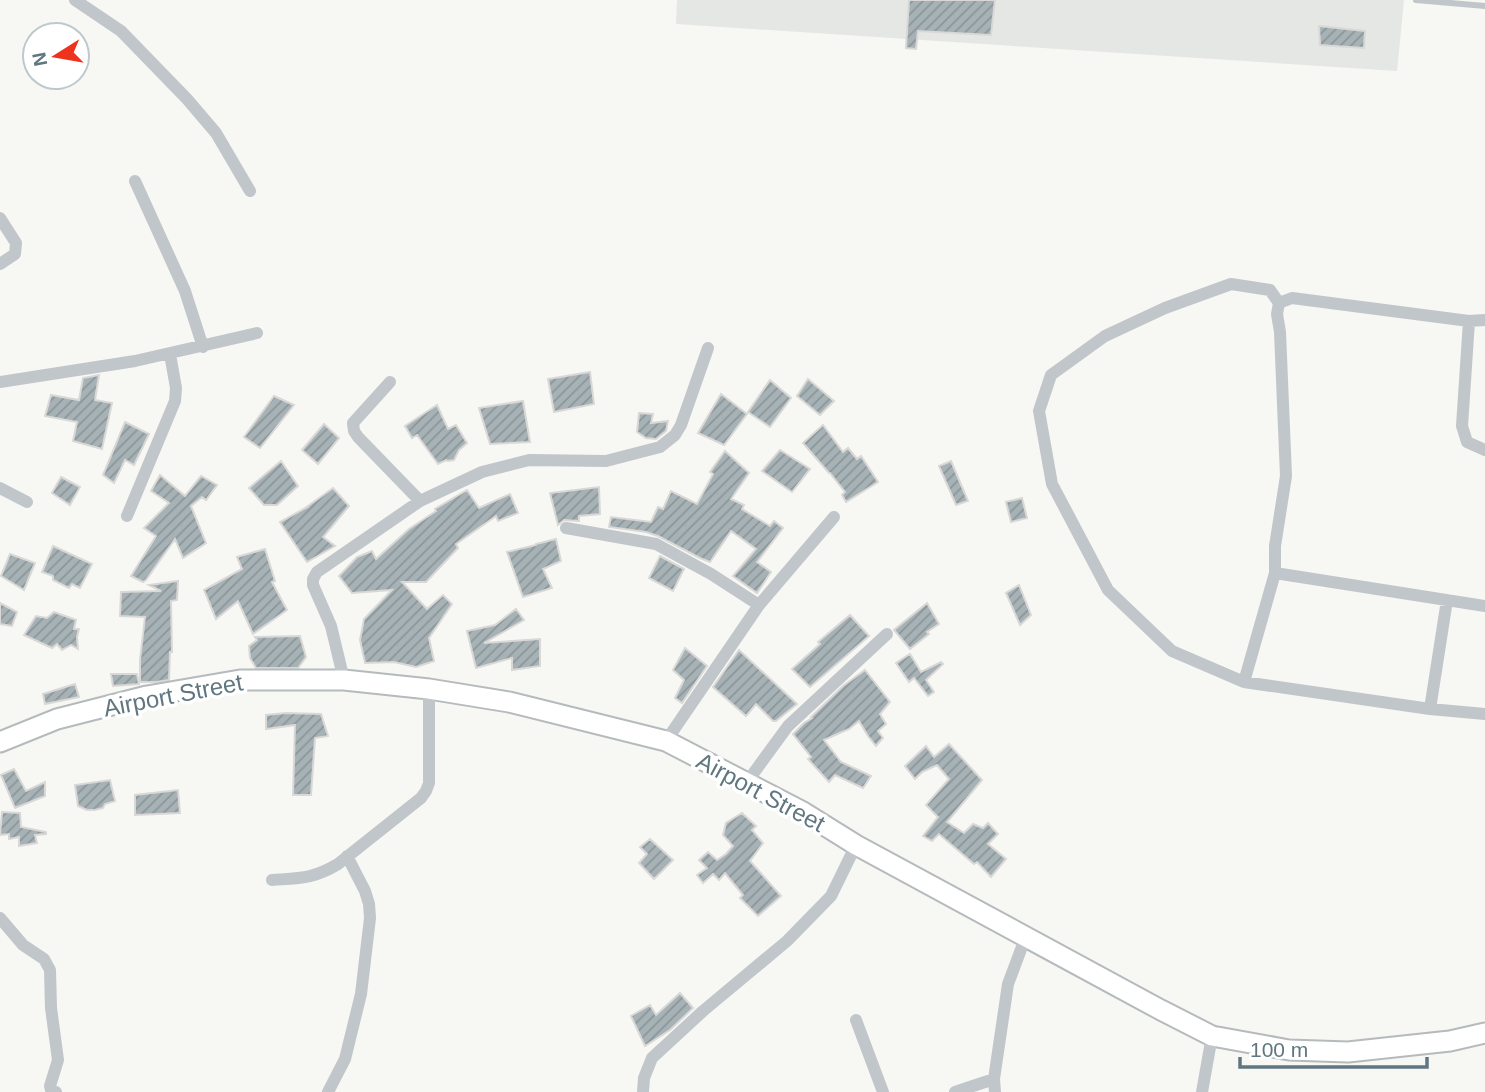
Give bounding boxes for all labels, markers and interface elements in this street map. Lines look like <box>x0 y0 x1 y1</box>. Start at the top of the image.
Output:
north arrow <box>21 21 91 91</box>
text: N <box>28 50 51 68</box>
street label: Airport Street <box>101 668 245 722</box>
street label: Airport Street <box>692 747 830 837</box>
scale bar <box>1240 1026 1427 1070</box>
text: 100 m <box>1250 1038 1308 1061</box>

